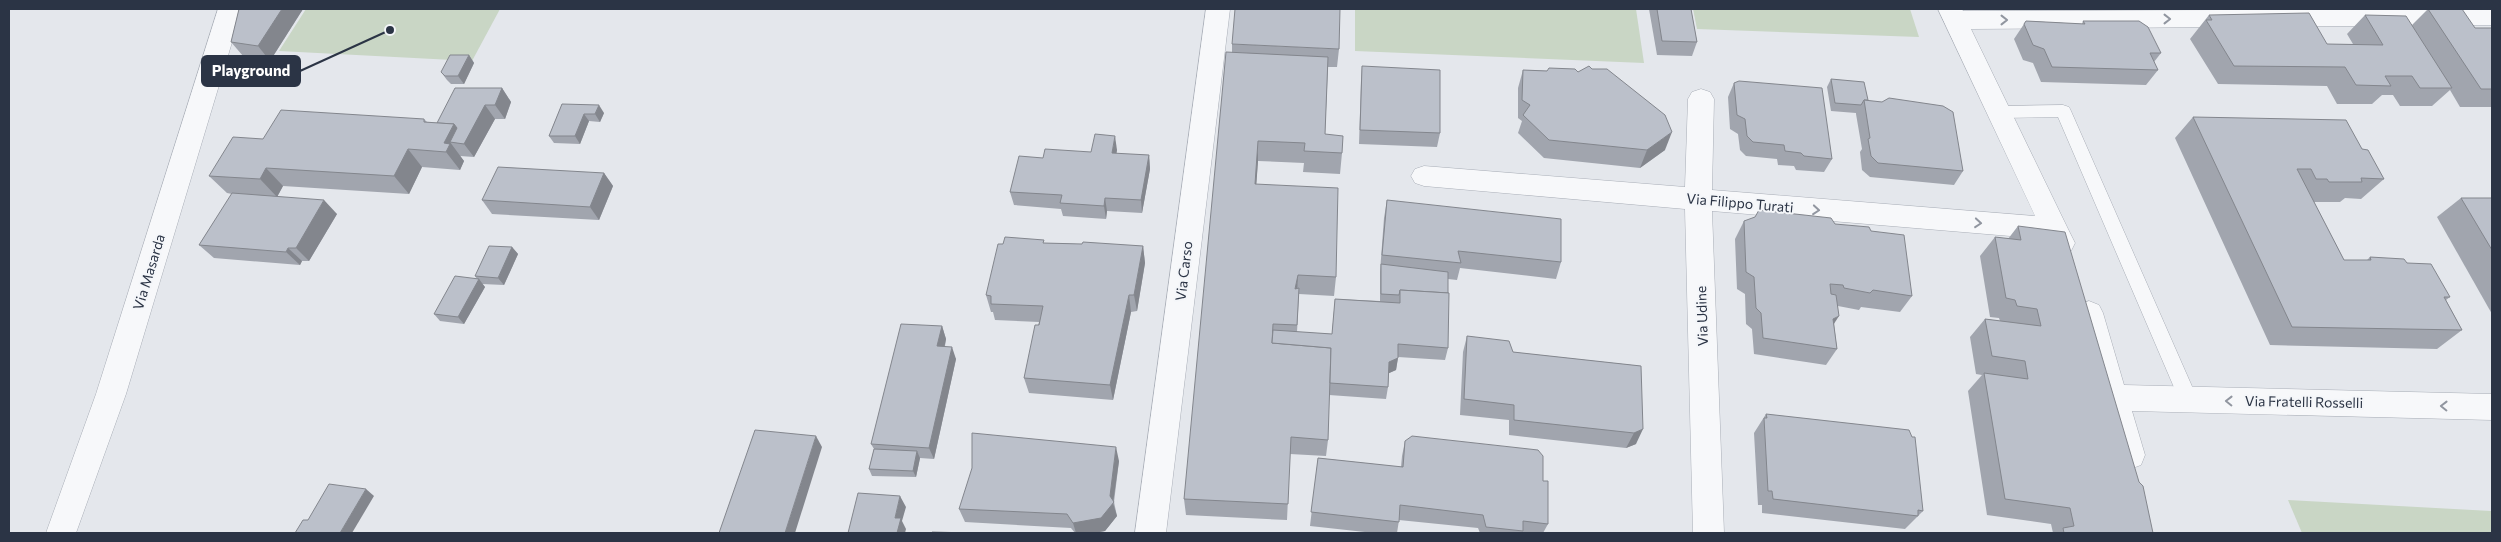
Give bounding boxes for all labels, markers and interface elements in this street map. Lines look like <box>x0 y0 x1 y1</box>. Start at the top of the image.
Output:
one-way arrow <box>2163 14 2171 24</box>
one-way arrow <box>2000 15 2008 25</box>
callout: Playground <box>202 56 300 86</box>
text: Playground <box>212 61 290 79</box>
street label: Via Filippo Turati <box>1686 189 1794 216</box>
one-way arrow <box>1812 204 1820 215</box>
one-way arrow <box>1974 217 1982 228</box>
street label: Via Masarda <box>129 232 168 312</box>
street label: Via Carso <box>1171 240 1196 302</box>
street label: Via Udine <box>1692 285 1711 347</box>
street label: Via Fratelli Rosselli <box>2245 392 2363 411</box>
one-way arrow <box>2224 395 2232 406</box>
one-way arrow <box>2439 401 2447 411</box>

